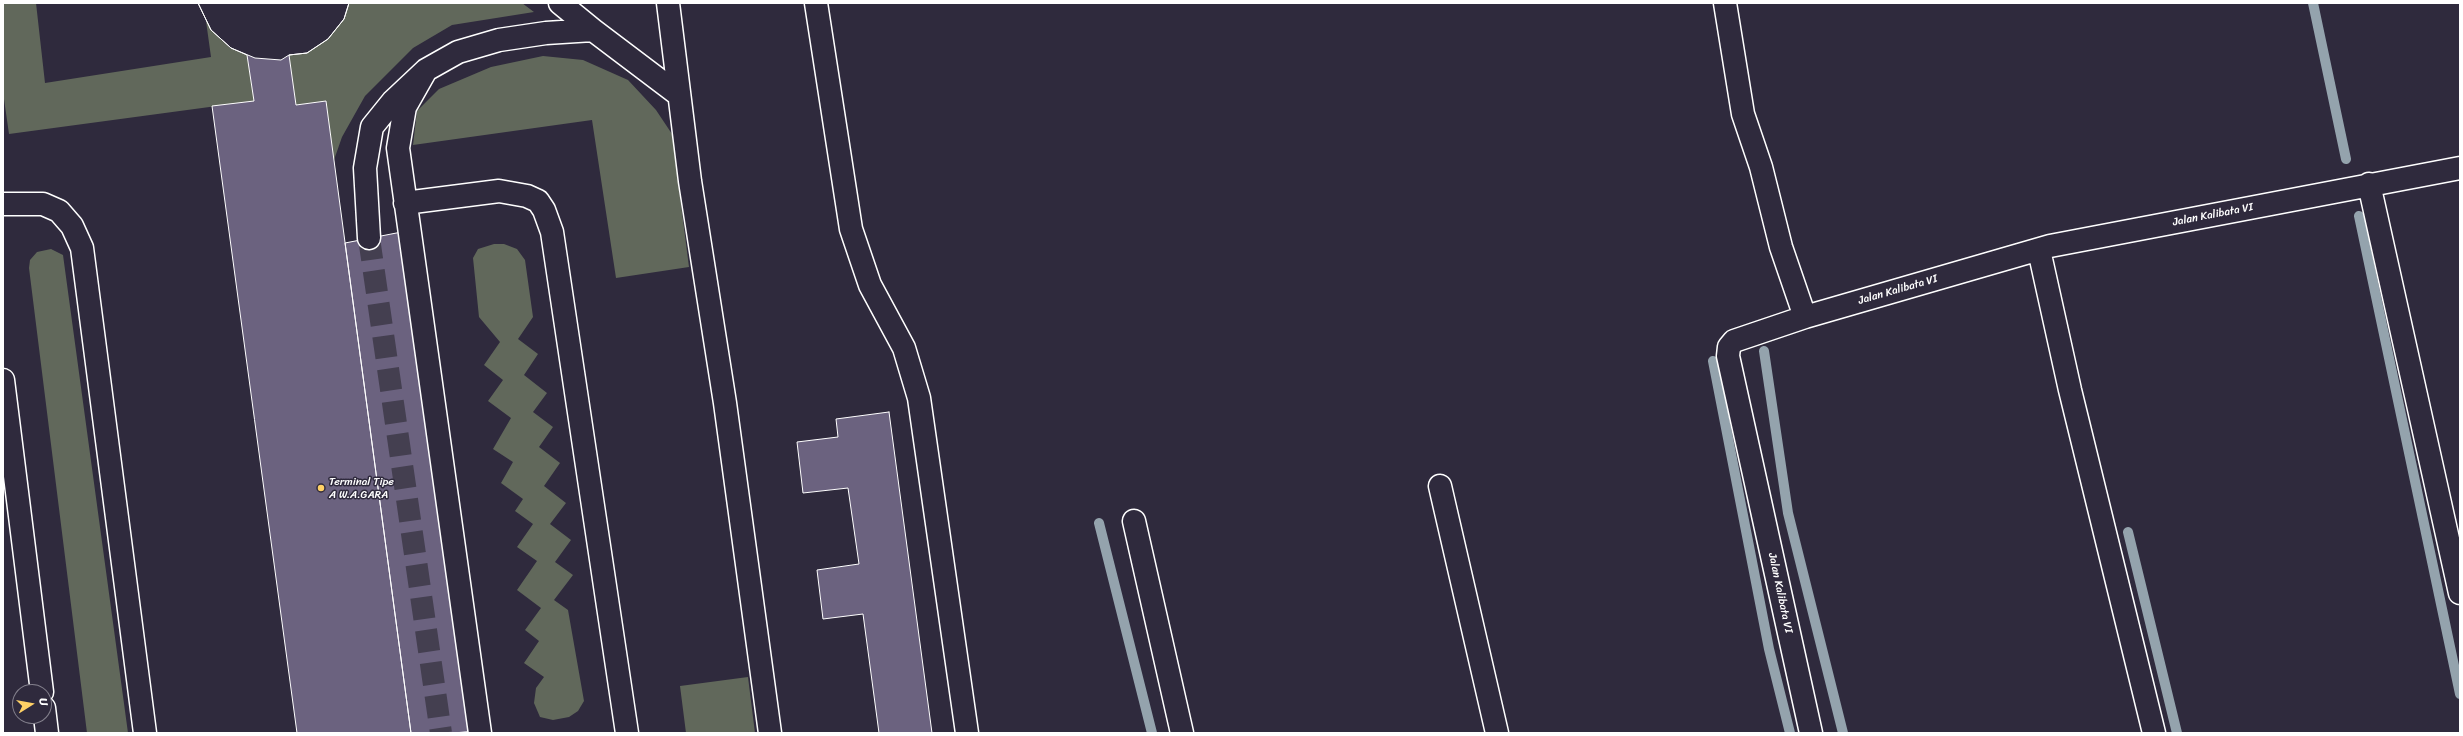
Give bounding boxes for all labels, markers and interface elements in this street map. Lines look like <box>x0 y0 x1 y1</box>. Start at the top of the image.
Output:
street label: Jalan Kalibata VI <box>2172 201 2254 229</box>
street label: Jalan Kalibata VI <box>1857 272 1939 308</box>
place label: Terminal Tipe A W.A.GARA <box>329 475 394 501</box>
marker: Terminal Tipe A W.A.GARA <box>316 483 326 493</box>
street label: Jalan Kalibata VI <box>1765 552 1795 634</box>
north arrow <box>12 684 52 724</box>
text: U <box>33 696 53 707</box>

